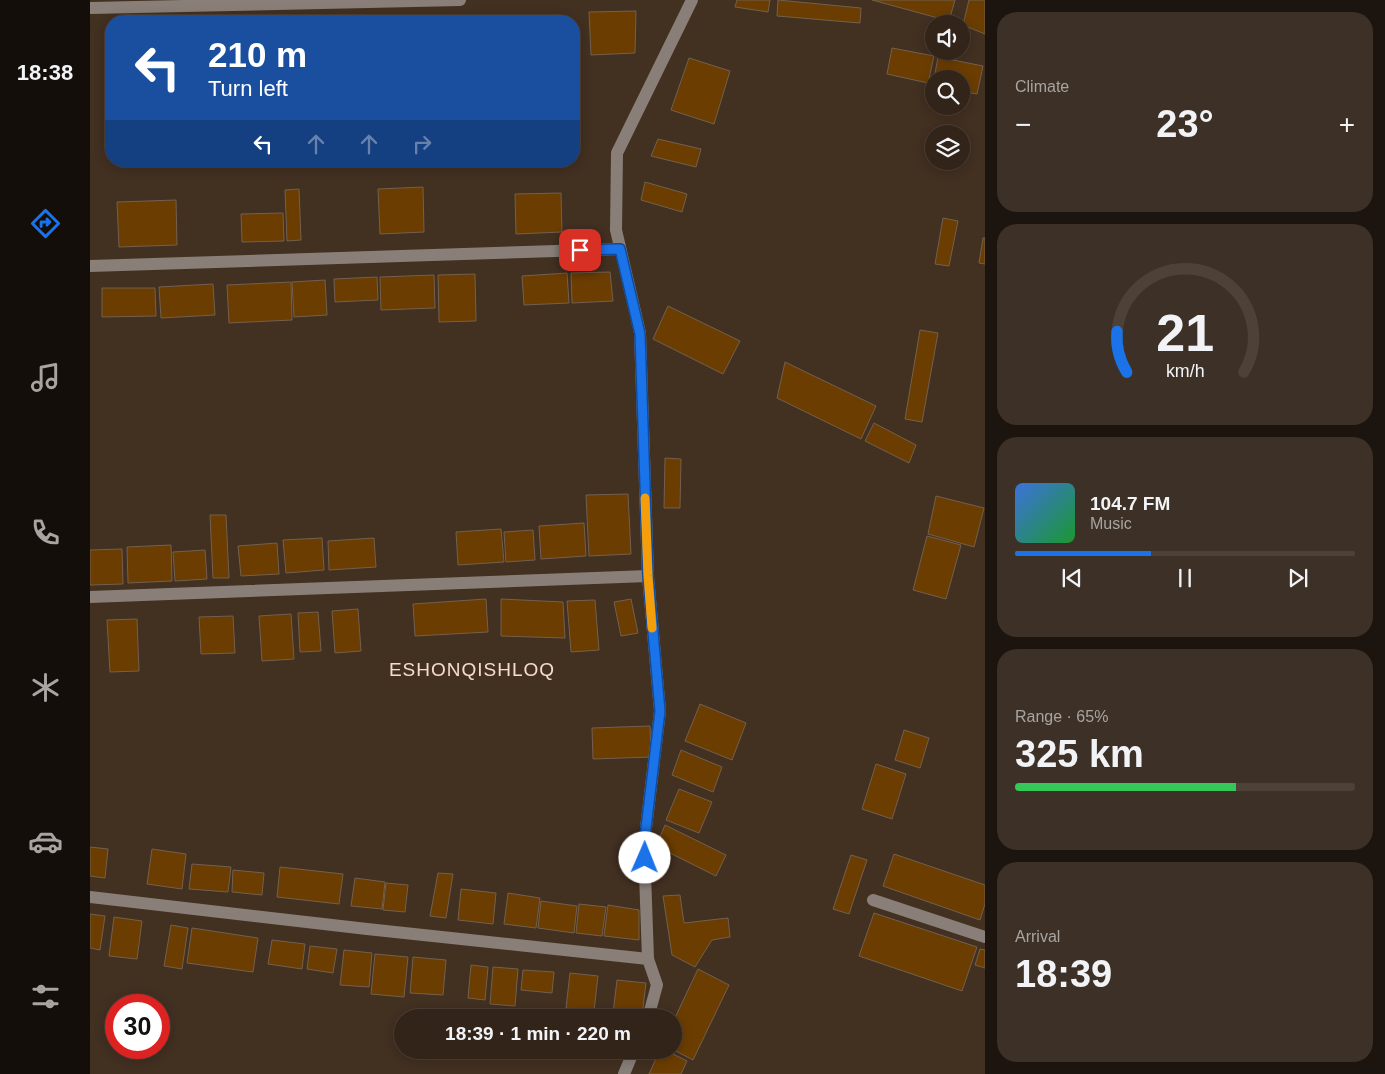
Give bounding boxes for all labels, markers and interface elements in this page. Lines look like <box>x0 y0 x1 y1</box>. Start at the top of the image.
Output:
map controls <box>925 15 970 170</box>
button: sound <box>925 15 970 60</box>
icon: left <box>125 35 190 100</box>
text: 210 m <box>208 35 307 74</box>
text: 18:38 <box>17 60 73 85</box>
button: search <box>925 70 970 115</box>
text: Turn left <box>208 76 288 101</box>
text: Climate <box>1015 78 1069 95</box>
text: 23° <box>1156 103 1214 145</box>
text: − <box>1015 109 1031 140</box>
text: + <box>1339 109 1355 140</box>
button: layers <box>925 125 970 170</box>
icon: left <box>249 130 277 158</box>
icon: ahead <box>302 130 330 158</box>
icon: ahead <box>355 130 383 158</box>
icon: right <box>408 130 436 158</box>
icon: directions <box>28 206 63 241</box>
pin <box>559 229 601 271</box>
icon: arrive <box>566 236 594 264</box>
text: 21 <box>1156 304 1214 362</box>
icon: music <box>28 360 63 395</box>
text: km/h <box>1166 361 1204 381</box>
text: 104.7 FM <box>1090 493 1170 514</box>
icon: phone <box>28 515 63 550</box>
text: Music <box>1090 515 1132 532</box>
icon: previous <box>1058 564 1086 592</box>
icon: pause <box>1171 564 1199 592</box>
icon: next <box>1284 564 1312 592</box>
district label: ESHONQISHLOQ <box>389 659 555 680</box>
icon: climate <box>28 670 63 705</box>
text: Range · 65% <box>1015 708 1108 725</box>
text: 325 km <box>1015 733 1144 775</box>
icon: car <box>28 824 63 859</box>
position arrow <box>618 831 670 883</box>
text: Arrival <box>1015 928 1060 945</box>
text: 18:39 <box>1015 953 1112 995</box>
icon: filters <box>28 979 63 1014</box>
speed limit sign: 30 <box>105 994 170 1059</box>
text: 18:39 · 1 min · 220 m <box>445 1023 631 1044</box>

